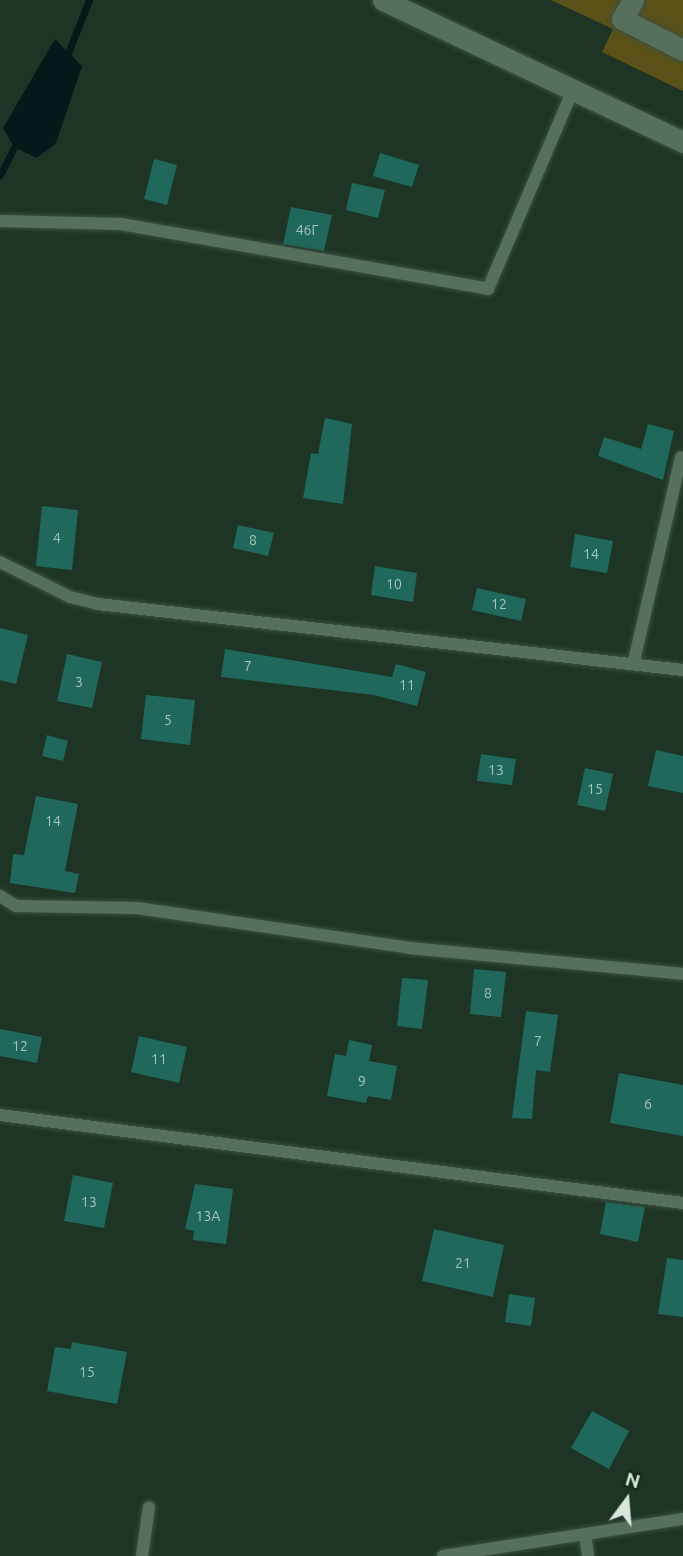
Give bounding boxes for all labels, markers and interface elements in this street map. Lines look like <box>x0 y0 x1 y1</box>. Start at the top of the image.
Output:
house number: 46Г <box>296 222 318 238</box>
house number: 4 <box>53 530 61 546</box>
house number: 8 <box>249 532 257 548</box>
house number: 14 <box>583 546 599 562</box>
house number: 10 <box>386 576 402 592</box>
house number: 12 <box>491 596 507 612</box>
house number: 7 <box>244 658 252 674</box>
house number: 3 <box>75 674 83 690</box>
house number: 11 <box>399 677 415 693</box>
house number: 5 <box>164 712 172 728</box>
house number: 13 <box>488 762 504 778</box>
house number: 15 <box>587 781 603 797</box>
house number: 14 <box>45 813 61 829</box>
house number: 8 <box>484 985 492 1001</box>
house number: 7 <box>534 1033 542 1049</box>
house number: 12 <box>12 1038 28 1054</box>
house number: 11 <box>151 1051 167 1067</box>
house number: 9 <box>358 1073 366 1089</box>
house number: 6 <box>644 1096 652 1112</box>
house number: 13 <box>81 1194 97 1210</box>
house number: 13А <box>196 1208 220 1224</box>
house number: 21 <box>455 1255 471 1271</box>
house number: 15 <box>79 1364 95 1380</box>
north arrow <box>592 1465 662 1535</box>
text: N <box>623 1467 643 1492</box>

